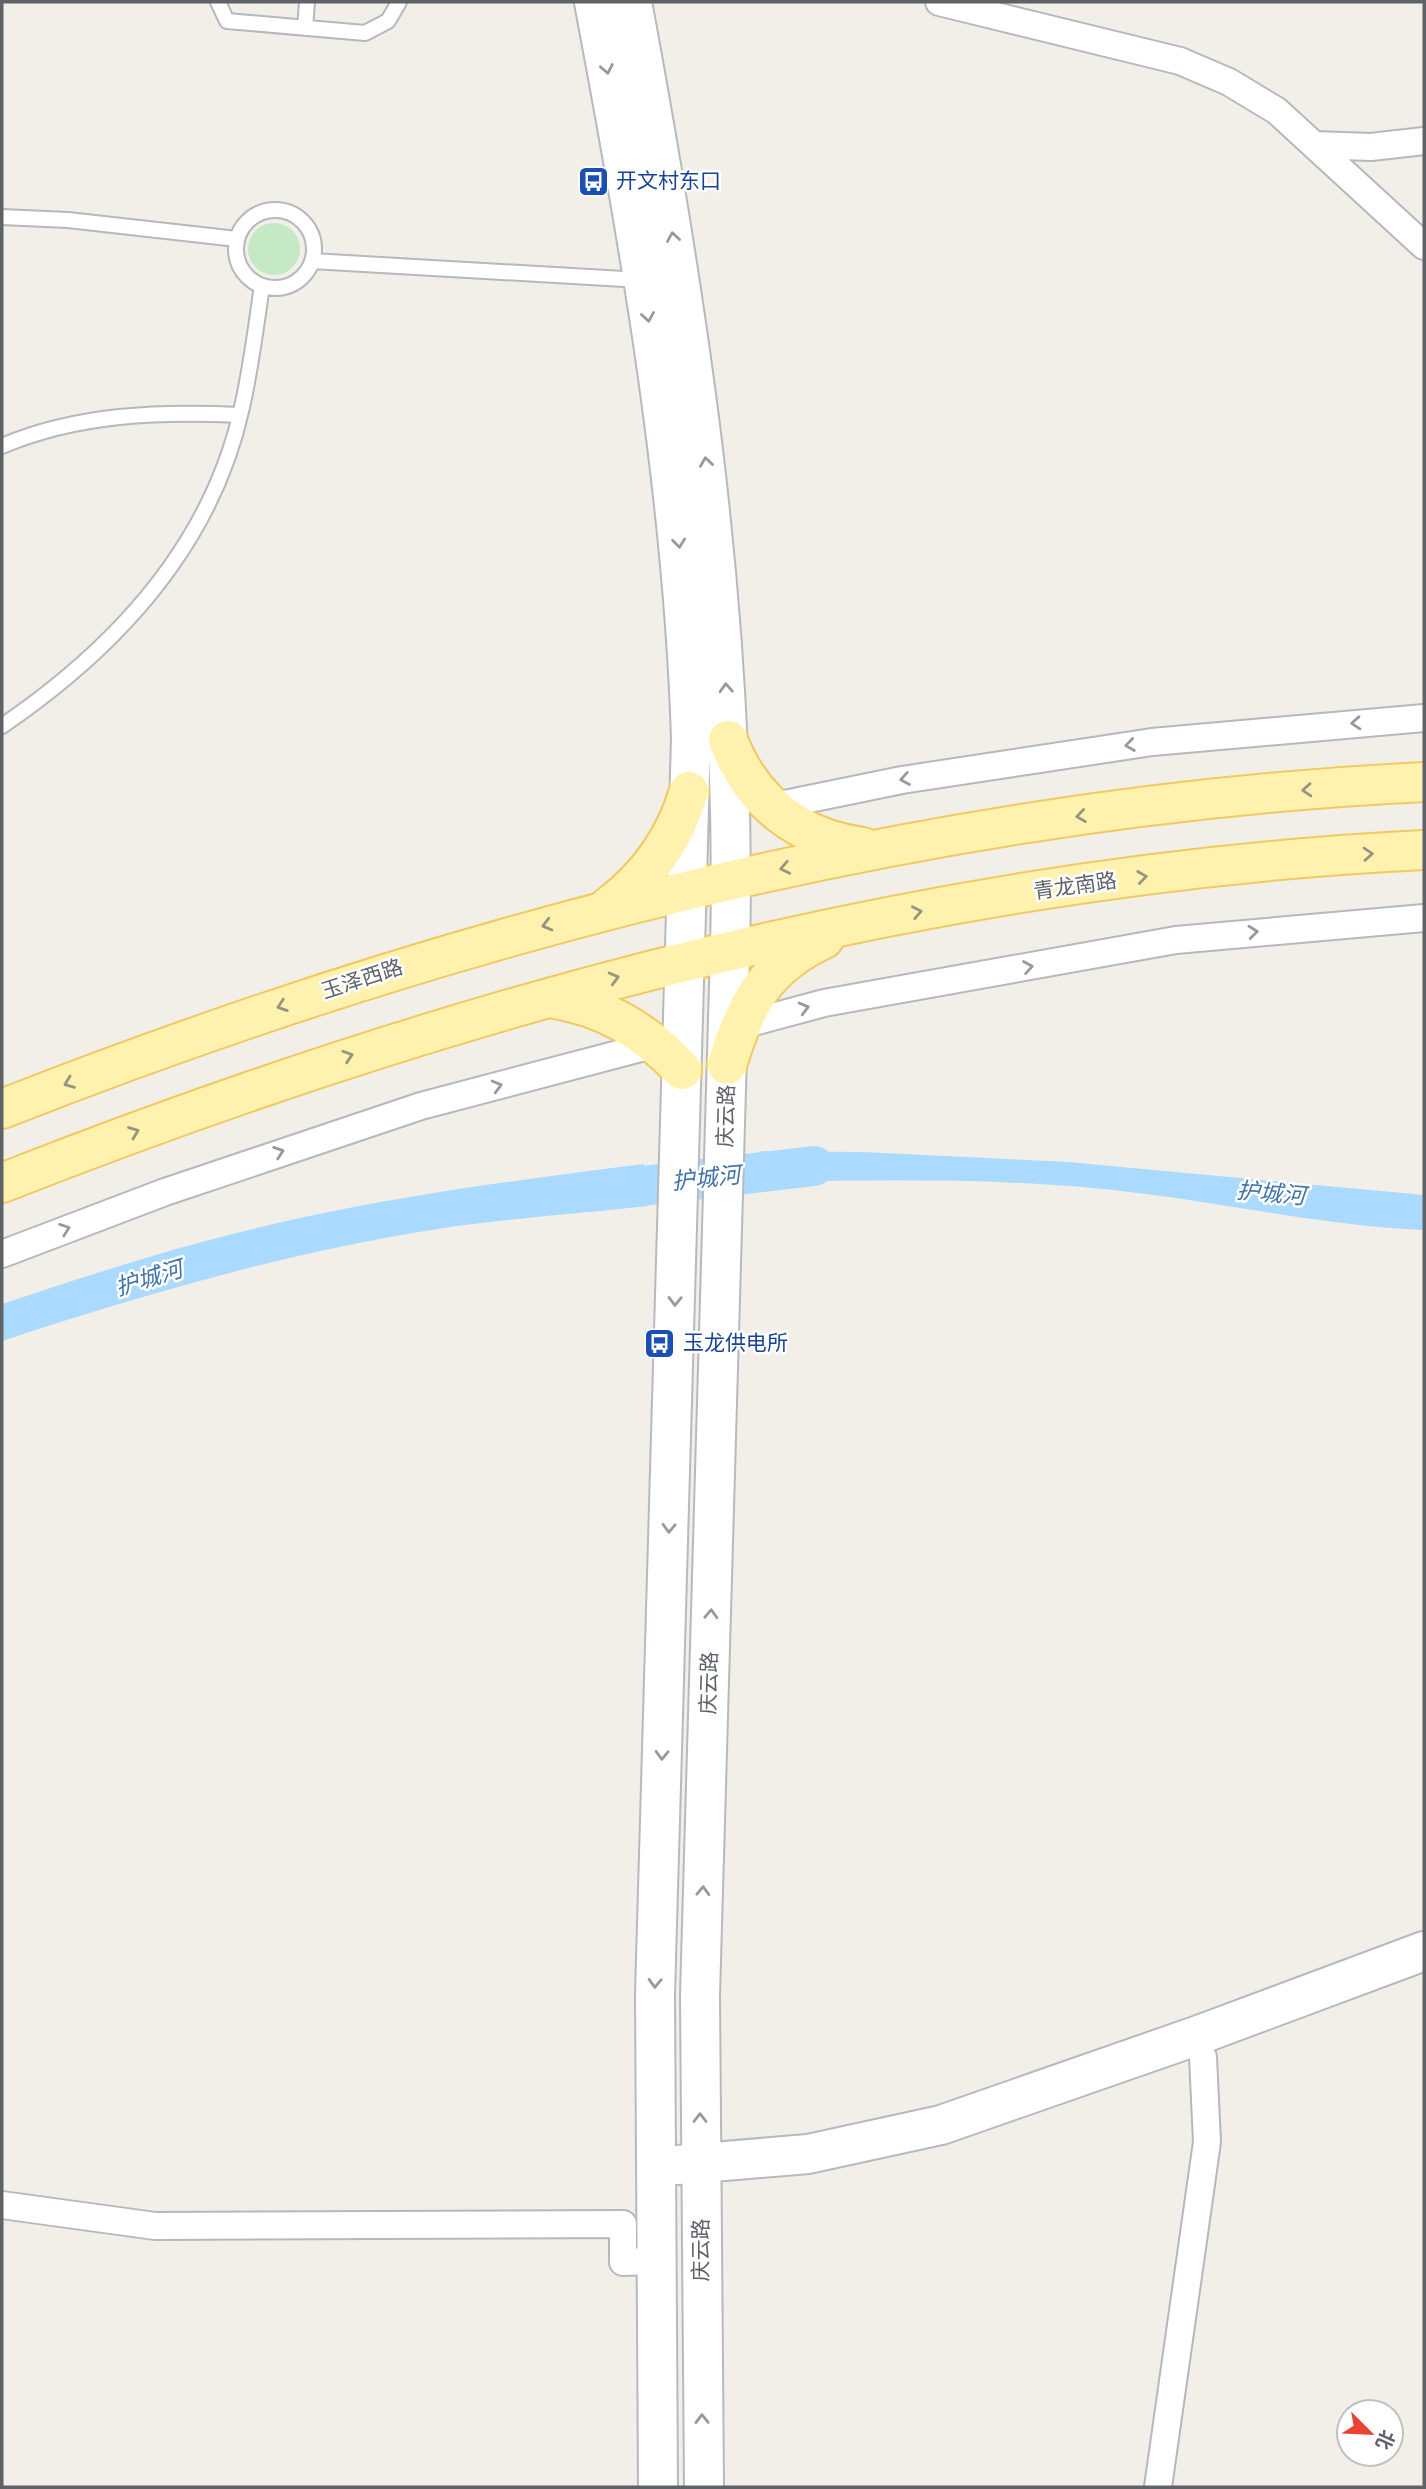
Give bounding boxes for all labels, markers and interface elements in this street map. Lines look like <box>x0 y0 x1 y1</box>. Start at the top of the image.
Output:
one-way arrow <box>599 63 614 75</box>
bus stop icon: 开文村东口 <box>576 164 610 198</box>
place label: 开文村东口 <box>616 166 721 195</box>
one-way arrow <box>666 231 681 243</box>
one-way arrow <box>640 312 655 323</box>
one-way arrow <box>699 456 714 468</box>
one-way arrow <box>671 538 686 549</box>
one-way arrow <box>719 683 734 694</box>
one-way arrow <box>1350 715 1361 730</box>
one-way arrow <box>1124 737 1136 752</box>
one-way arrow <box>899 771 911 786</box>
one-way arrow <box>1302 782 1313 797</box>
one-way arrow <box>1075 808 1087 823</box>
one-way arrow <box>1363 847 1374 862</box>
one-way arrow <box>779 859 791 874</box>
street label: 青龙南路 <box>1031 865 1119 906</box>
one-way arrow <box>1136 870 1148 885</box>
one-way arrow <box>911 905 923 920</box>
one-way arrow <box>541 917 553 931</box>
one-way arrow <box>1247 924 1258 939</box>
street label: 玉泽西路 <box>317 952 406 1005</box>
one-way arrow <box>1022 960 1034 975</box>
one-way arrow <box>608 972 620 986</box>
one-way arrow <box>277 997 289 1011</box>
one-way arrow <box>798 1002 810 1016</box>
one-way arrow <box>342 1050 354 1064</box>
one-way arrow <box>63 1075 75 1089</box>
one-way arrow <box>491 1080 503 1094</box>
street label: 庆云路 <box>710 1084 741 1148</box>
one-way arrow <box>128 1126 140 1140</box>
one-way arrow <box>273 1146 285 1160</box>
water label: 护城河 <box>670 1158 746 1197</box>
water label: 护城河 <box>1235 1174 1311 1211</box>
one-way arrow <box>59 1224 71 1238</box>
water label: 护城河 <box>111 1251 190 1302</box>
one-way arrow <box>668 1295 683 1306</box>
bus stop icon: 玉龙供电所 <box>643 1326 677 1360</box>
place label: 玉龙供电所 <box>683 1328 788 1357</box>
one-way arrow <box>661 1523 676 1534</box>
one-way arrow <box>704 1608 719 1619</box>
street label: 庆云路 <box>693 1651 724 1715</box>
one-way arrow <box>654 1751 670 1761</box>
one-way arrow <box>695 1885 711 1895</box>
one-way arrow <box>648 1978 663 1989</box>
one-way arrow <box>693 2112 708 2123</box>
street label: 庆云路 <box>686 2219 715 2282</box>
north arrow <box>1335 2398 1405 2468</box>
one-way arrow <box>695 2413 710 2424</box>
text: 北 <box>1370 2426 1401 2454</box>

